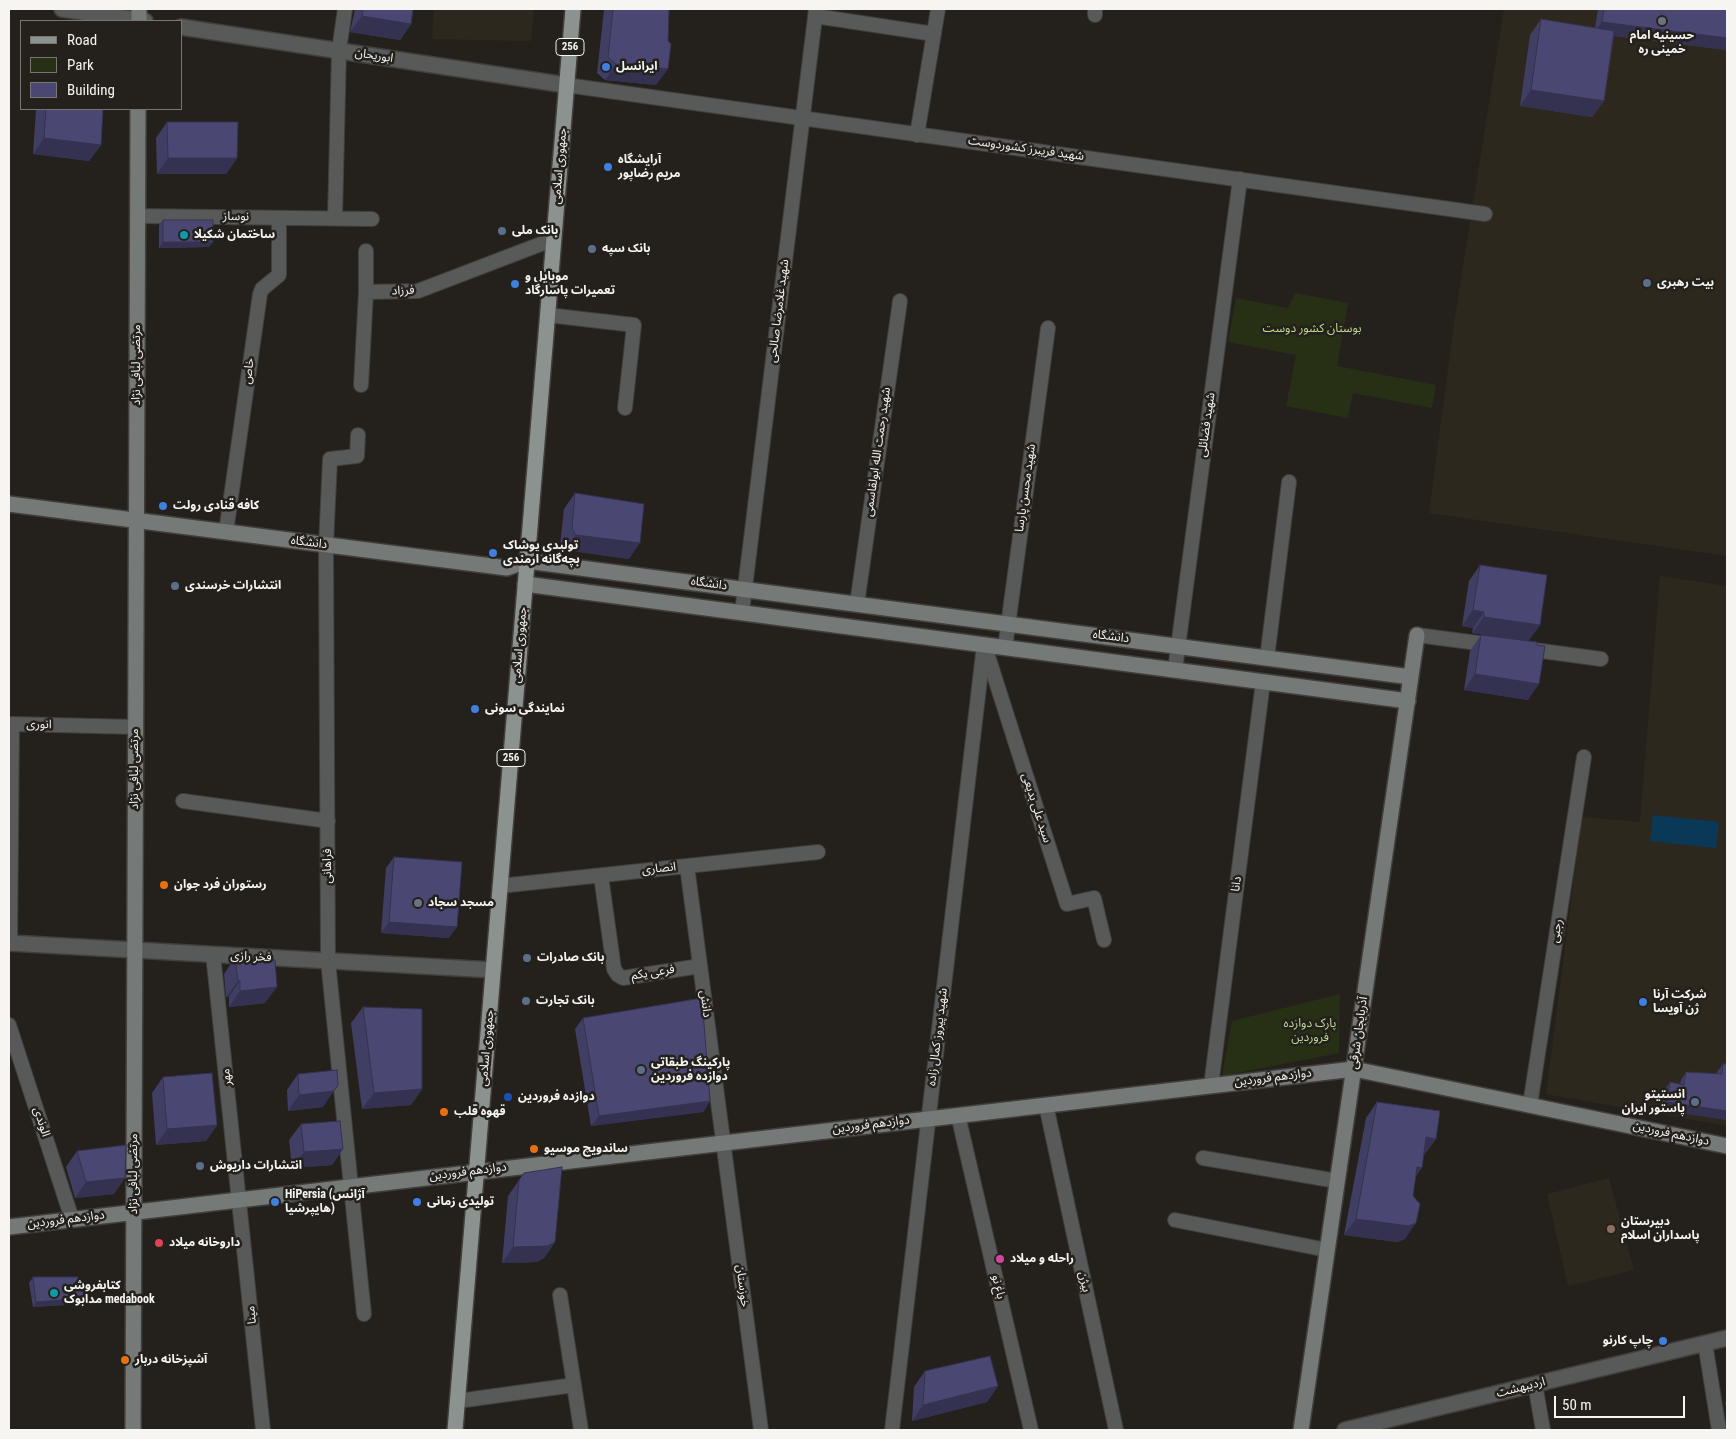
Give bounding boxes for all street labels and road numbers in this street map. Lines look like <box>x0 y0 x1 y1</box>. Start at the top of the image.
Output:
road number: 256 <box>556 38 584 56</box>
street label: ابوریحان <box>354 46 394 66</box>
street label: جمهوری اسلامی <box>549 127 571 205</box>
street label: شهید فریبرز کشوردوست <box>967 134 1085 164</box>
street label: نوساز <box>223 210 249 224</box>
street label: شهید غلامرضا صالحی <box>766 258 792 364</box>
street label: فرزاد <box>391 283 415 299</box>
street label: مرتضی لبافی نژاد <box>130 324 144 406</box>
street label: خاص <box>240 357 258 385</box>
street label: شهید رحمت الله ابولقاسمی <box>862 386 894 518</box>
street label: شهید فضائلی <box>1195 392 1219 458</box>
street label: شهید محسن پارسا <box>1013 443 1039 533</box>
street label: دانشگاه <box>290 534 328 552</box>
street label: دانشگاه <box>690 574 728 594</box>
street label: جمهوری اسلامی <box>509 606 531 684</box>
street label: دانشگاه <box>1092 628 1130 646</box>
street label: انوری <box>26 718 52 732</box>
street label: مرتضی لبافی نژاد <box>128 728 142 810</box>
road number: 256 <box>497 750 525 766</box>
street label: سید علی بدیعی <box>1018 771 1054 845</box>
street label: فراهانی <box>321 848 335 884</box>
street label: انصاری <box>641 860 677 878</box>
street label: دانا <box>1229 876 1245 892</box>
street label: رجبی <box>1548 918 1566 944</box>
street label: فخر رازی <box>230 949 272 965</box>
street label: فرعی یکم <box>630 962 676 984</box>
street label: شهید پیروز کمال زاده <box>925 987 951 1087</box>
street label: دانش <box>696 990 714 1018</box>
street label: آذربایجان شرقی <box>1347 996 1371 1070</box>
street label: جمهوری اسلامی <box>476 1009 498 1087</box>
street label: دوازدهم فروردین <box>1234 1066 1312 1090</box>
street label: مهر <box>219 1068 235 1086</box>
street label: الوندی <box>29 1105 53 1139</box>
street label: دوازدهم فروردین <box>832 1113 910 1137</box>
street label: دوازدهم فروردین <box>1632 1119 1710 1149</box>
street label: مرتضی لبافی نژاد <box>127 1133 141 1215</box>
street label: دوازدهم فروردین <box>429 1160 507 1184</box>
street label: دوازدهم فروردین <box>27 1208 105 1232</box>
street label: خوزستان <box>732 1264 752 1308</box>
street label: بیژن <box>1075 1270 1093 1294</box>
street label: باغ نو <box>988 1273 1008 1301</box>
street label: مینا <box>244 1305 260 1325</box>
street label: اردیبهشت <box>1495 1375 1547 1401</box>

